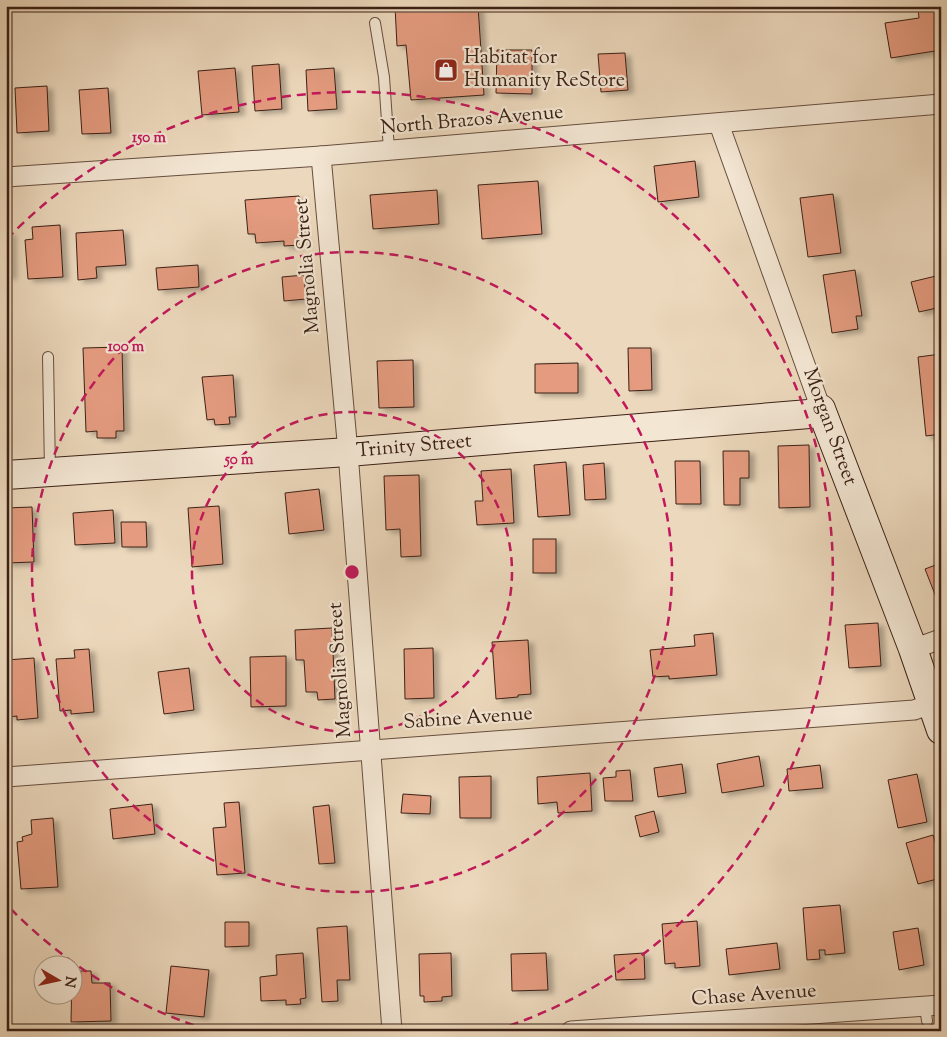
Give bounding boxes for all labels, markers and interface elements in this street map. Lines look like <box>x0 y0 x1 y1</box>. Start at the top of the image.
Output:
place label: Habitat for Humanity ReStore <box>464 44 625 96</box>
shop icon: Habitat for Humanity ReStore <box>433 57 459 83</box>
street label: North Brazos Avenue <box>379 99 565 143</box>
text: 150 m <box>132 128 166 149</box>
street label: Magnolia Street <box>288 197 328 335</box>
text: 100 m <box>108 337 145 358</box>
street label: Morgan Street <box>794 364 864 490</box>
street label: Trinity Street <box>355 428 473 466</box>
text: 50 m <box>224 450 254 471</box>
centre of rings <box>343 563 361 581</box>
street label: Magnolia Street <box>322 601 360 739</box>
street label: Sabine Avenue <box>402 700 534 738</box>
north arrow <box>32 954 82 1004</box>
text: N <box>58 975 80 989</box>
street label: Chase Avenue <box>690 977 818 1015</box>

